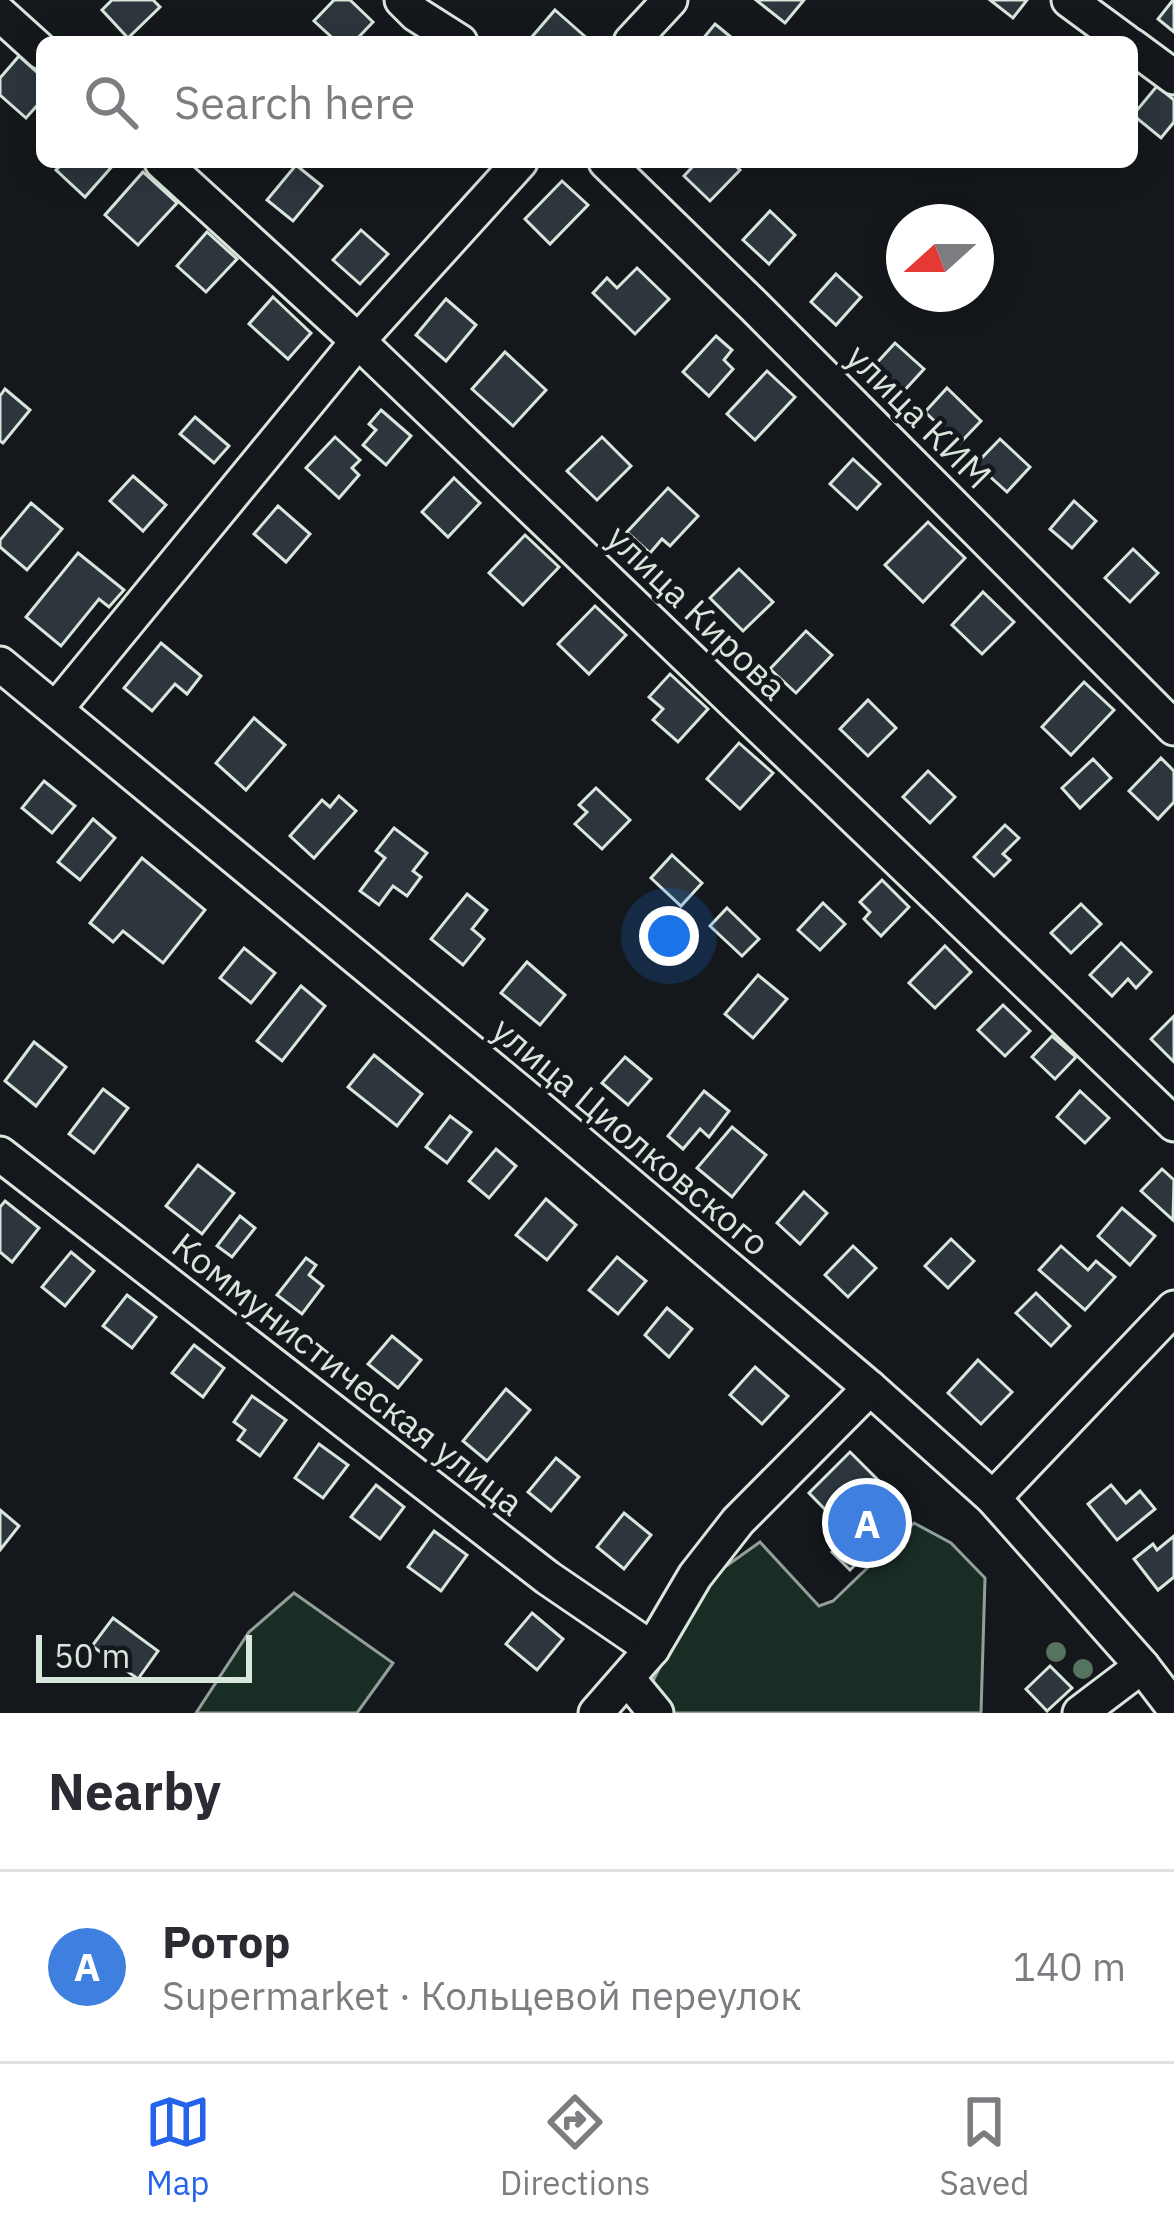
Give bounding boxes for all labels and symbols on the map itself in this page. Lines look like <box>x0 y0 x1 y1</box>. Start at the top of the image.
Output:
north arrow <box>886 204 994 312</box>
street label: улица КИМ <box>837 333 1002 498</box>
street label: улица Кирова <box>597 514 797 709</box>
your location <box>639 906 699 966</box>
street label: улица Циолковского <box>483 1006 780 1266</box>
street label: Коммунистическая улица <box>163 1222 533 1526</box>
pin: A <box>828 1478 906 1568</box>
scale bar <box>36 1629 252 1682</box>

